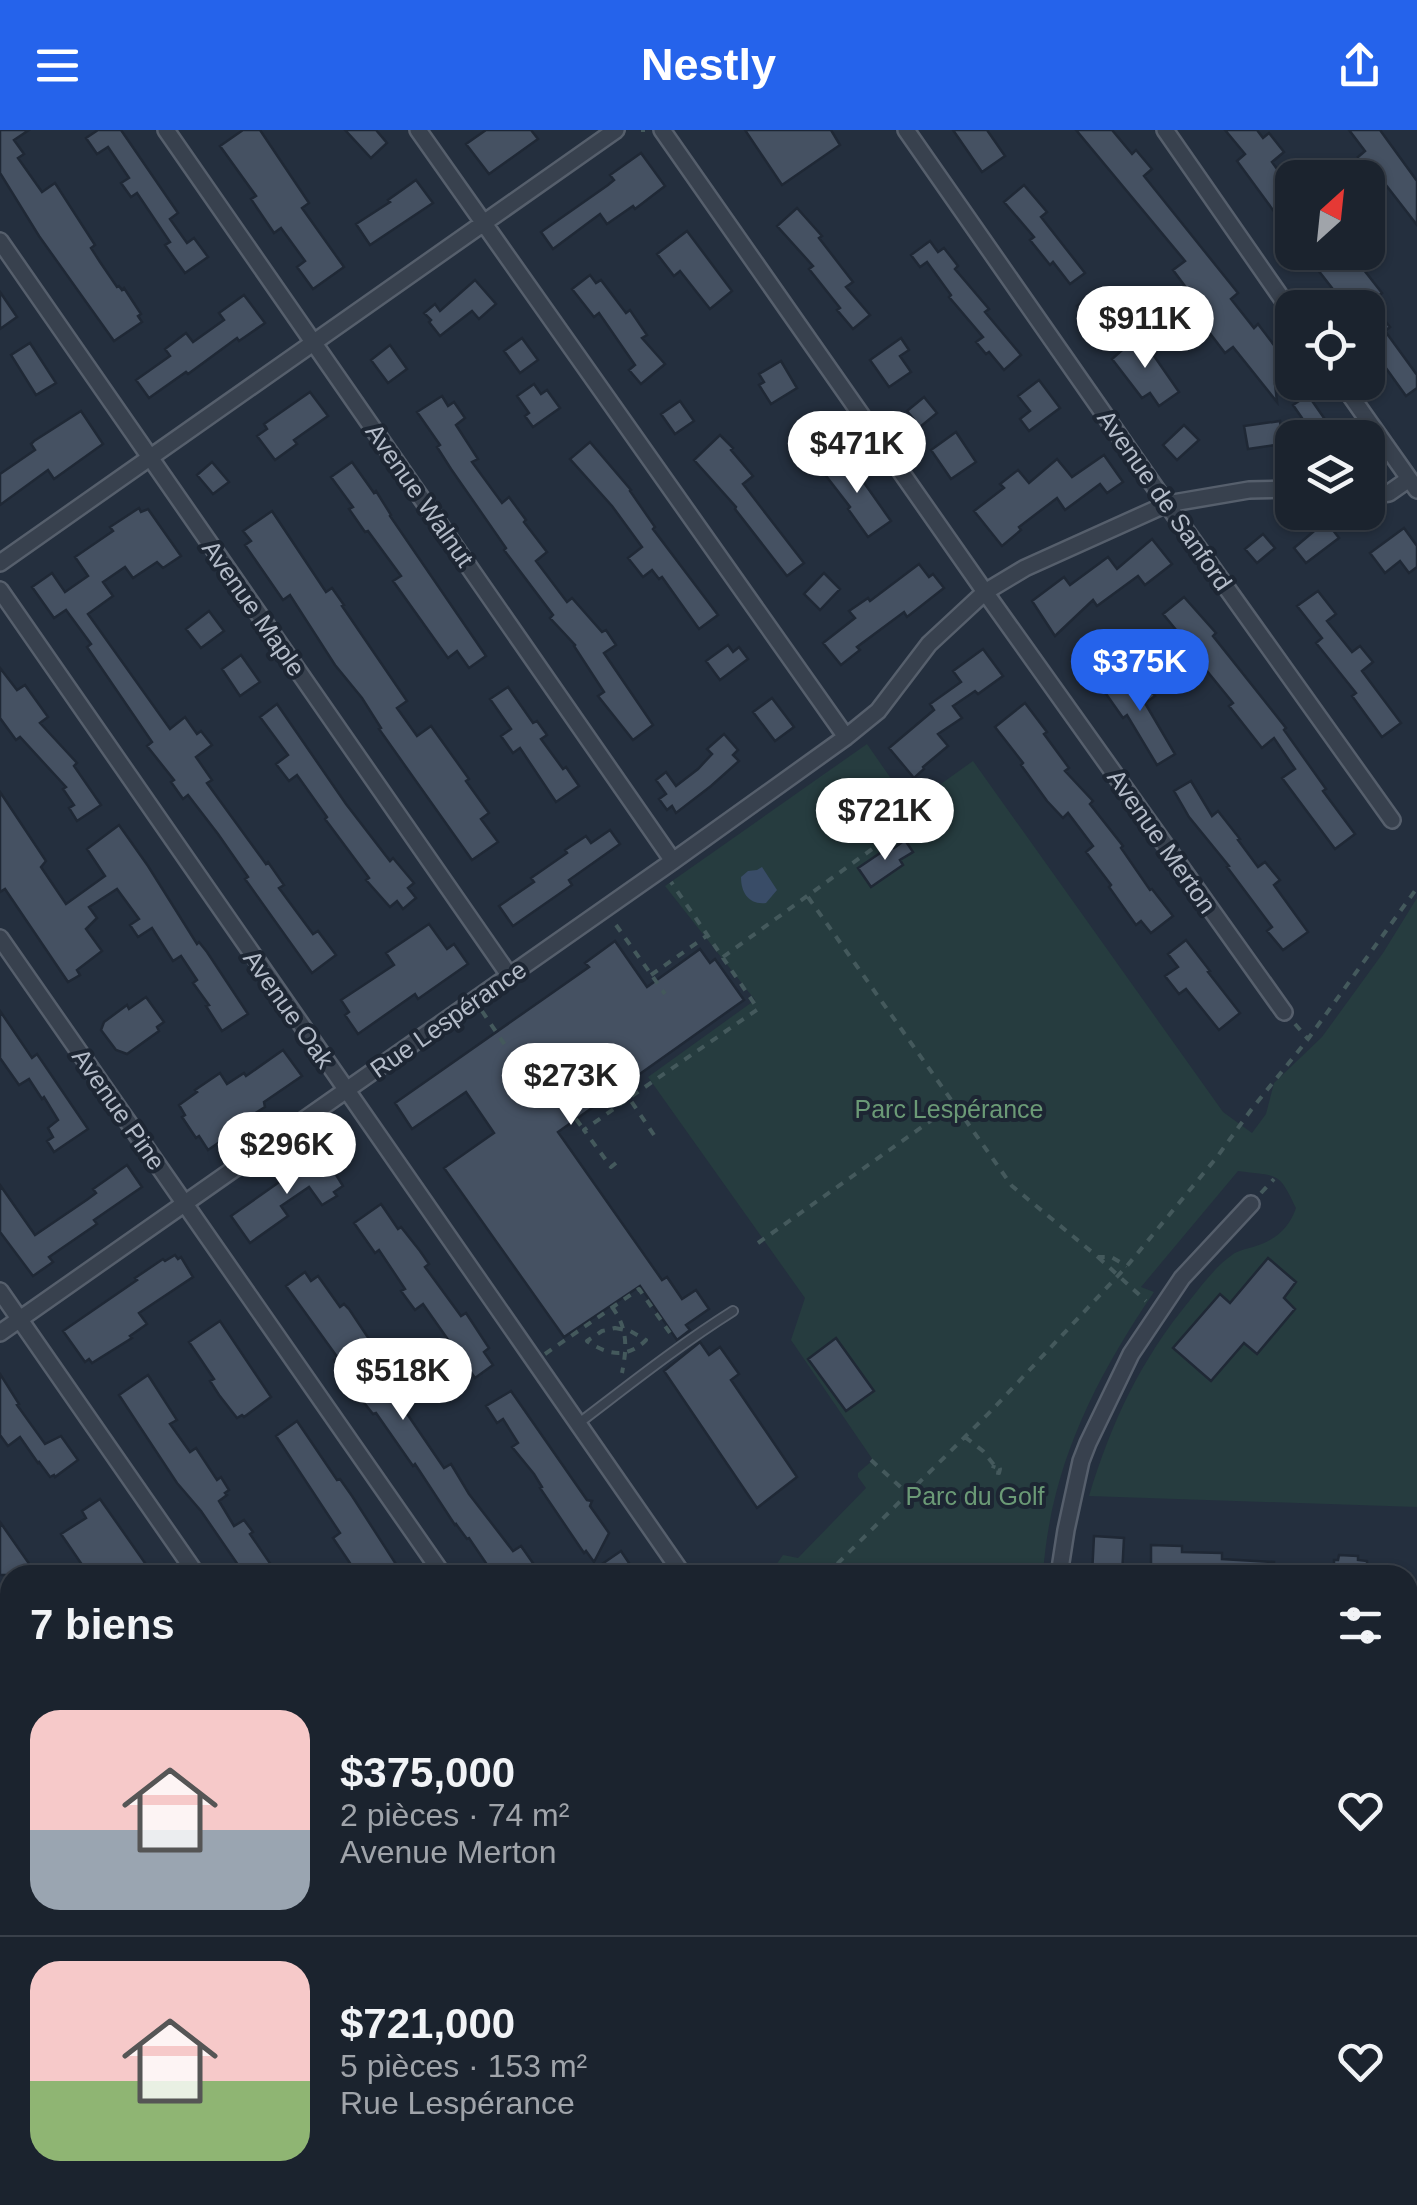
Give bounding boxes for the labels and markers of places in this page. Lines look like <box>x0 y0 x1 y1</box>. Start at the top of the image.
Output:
pin: $911K <box>1075 286 1215 371</box>
pin: $471K <box>787 411 927 496</box>
pin: $375K <box>1070 629 1210 714</box>
pin: $721K <box>815 778 955 863</box>
pin: $273K <box>501 1043 641 1128</box>
pin: $296K <box>217 1112 357 1197</box>
pin: $518K <box>333 1338 473 1423</box>

